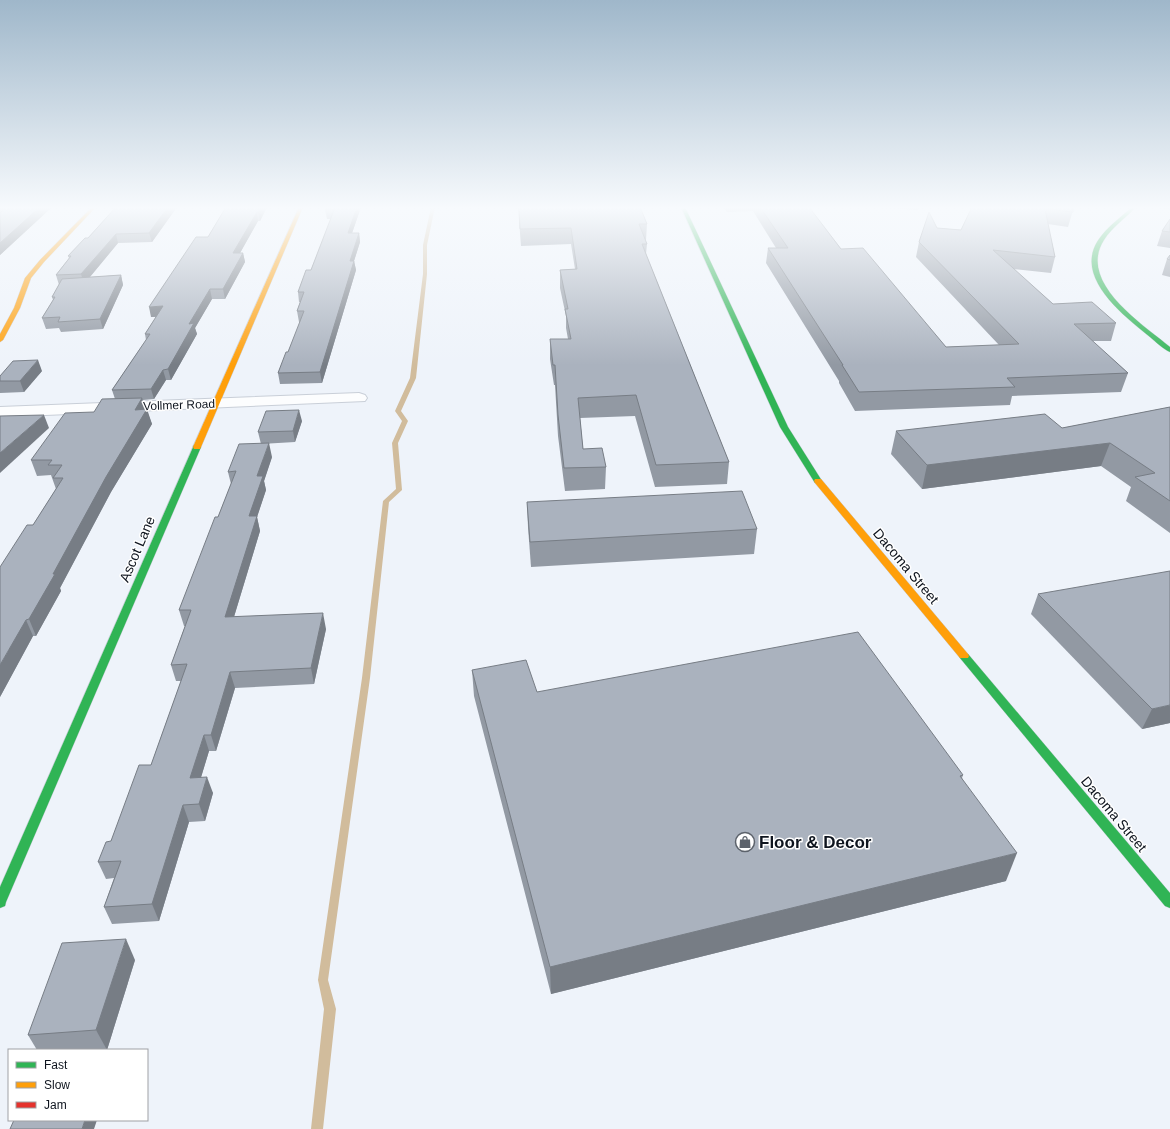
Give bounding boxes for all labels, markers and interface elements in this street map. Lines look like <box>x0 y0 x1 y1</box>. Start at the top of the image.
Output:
street label: Vollmer Road <box>143 397 215 413</box>
street label: Ascot Lane <box>116 513 158 584</box>
street label: Dacoma Street <box>870 525 942 607</box>
street label: Dacoma Street <box>1078 773 1150 855</box>
shop icon: Floor & Decor <box>734 831 756 853</box>
place label: Floor & Decor <box>759 833 872 852</box>
legend <box>8 1049 148 1121</box>
text: Fast <box>44 1058 68 1072</box>
text: Slow <box>44 1078 70 1092</box>
text: Jam <box>44 1098 67 1112</box>

